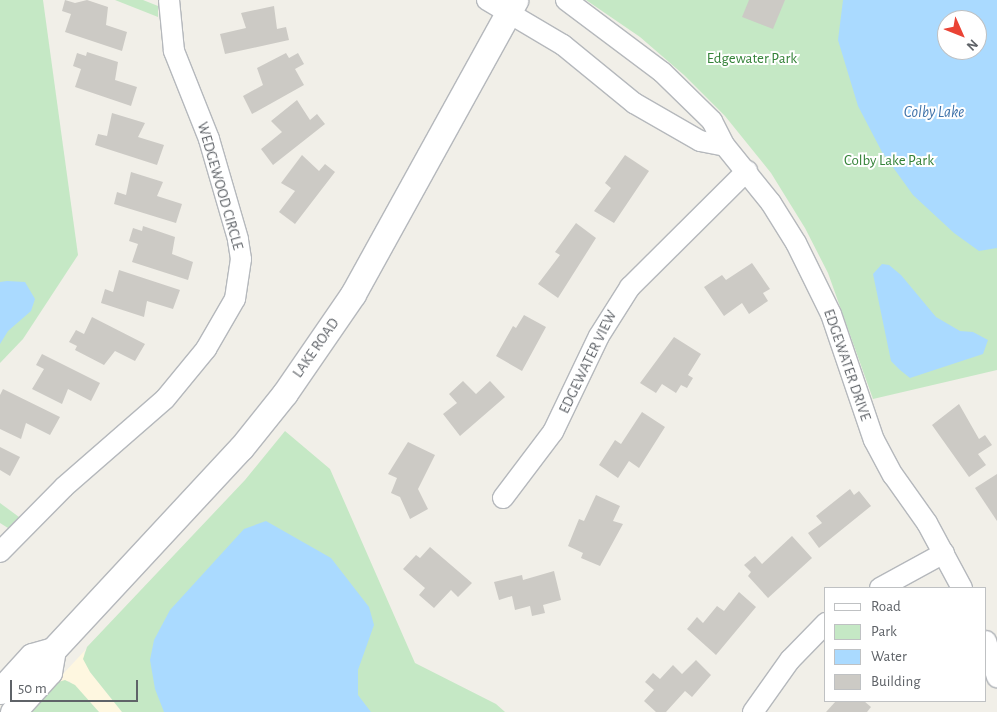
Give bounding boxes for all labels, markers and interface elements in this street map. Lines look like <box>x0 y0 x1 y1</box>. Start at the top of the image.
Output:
north arrow <box>937 10 987 60</box>
text: N <box>964 36 980 53</box>
park label: Edgewater Park <box>707 50 797 68</box>
water label: Colby Lake <box>904 102 964 122</box>
street label: WEDGEWOOD CIRCLE <box>193 120 247 252</box>
park label: Colby Lake Park <box>844 152 934 170</box>
street label: EDGEWATER VIEW <box>555 307 621 417</box>
street label: EDGEWATER DRIVE <box>819 307 875 423</box>
street label: LAKE ROAD <box>289 315 343 381</box>
legend <box>824 587 987 702</box>
text: Road <box>871 599 901 614</box>
text: Park <box>871 624 897 639</box>
text: Water <box>871 649 907 664</box>
scale bar <box>12 670 140 702</box>
text: Building <box>871 674 921 689</box>
text: 50 m <box>18 681 47 696</box>

